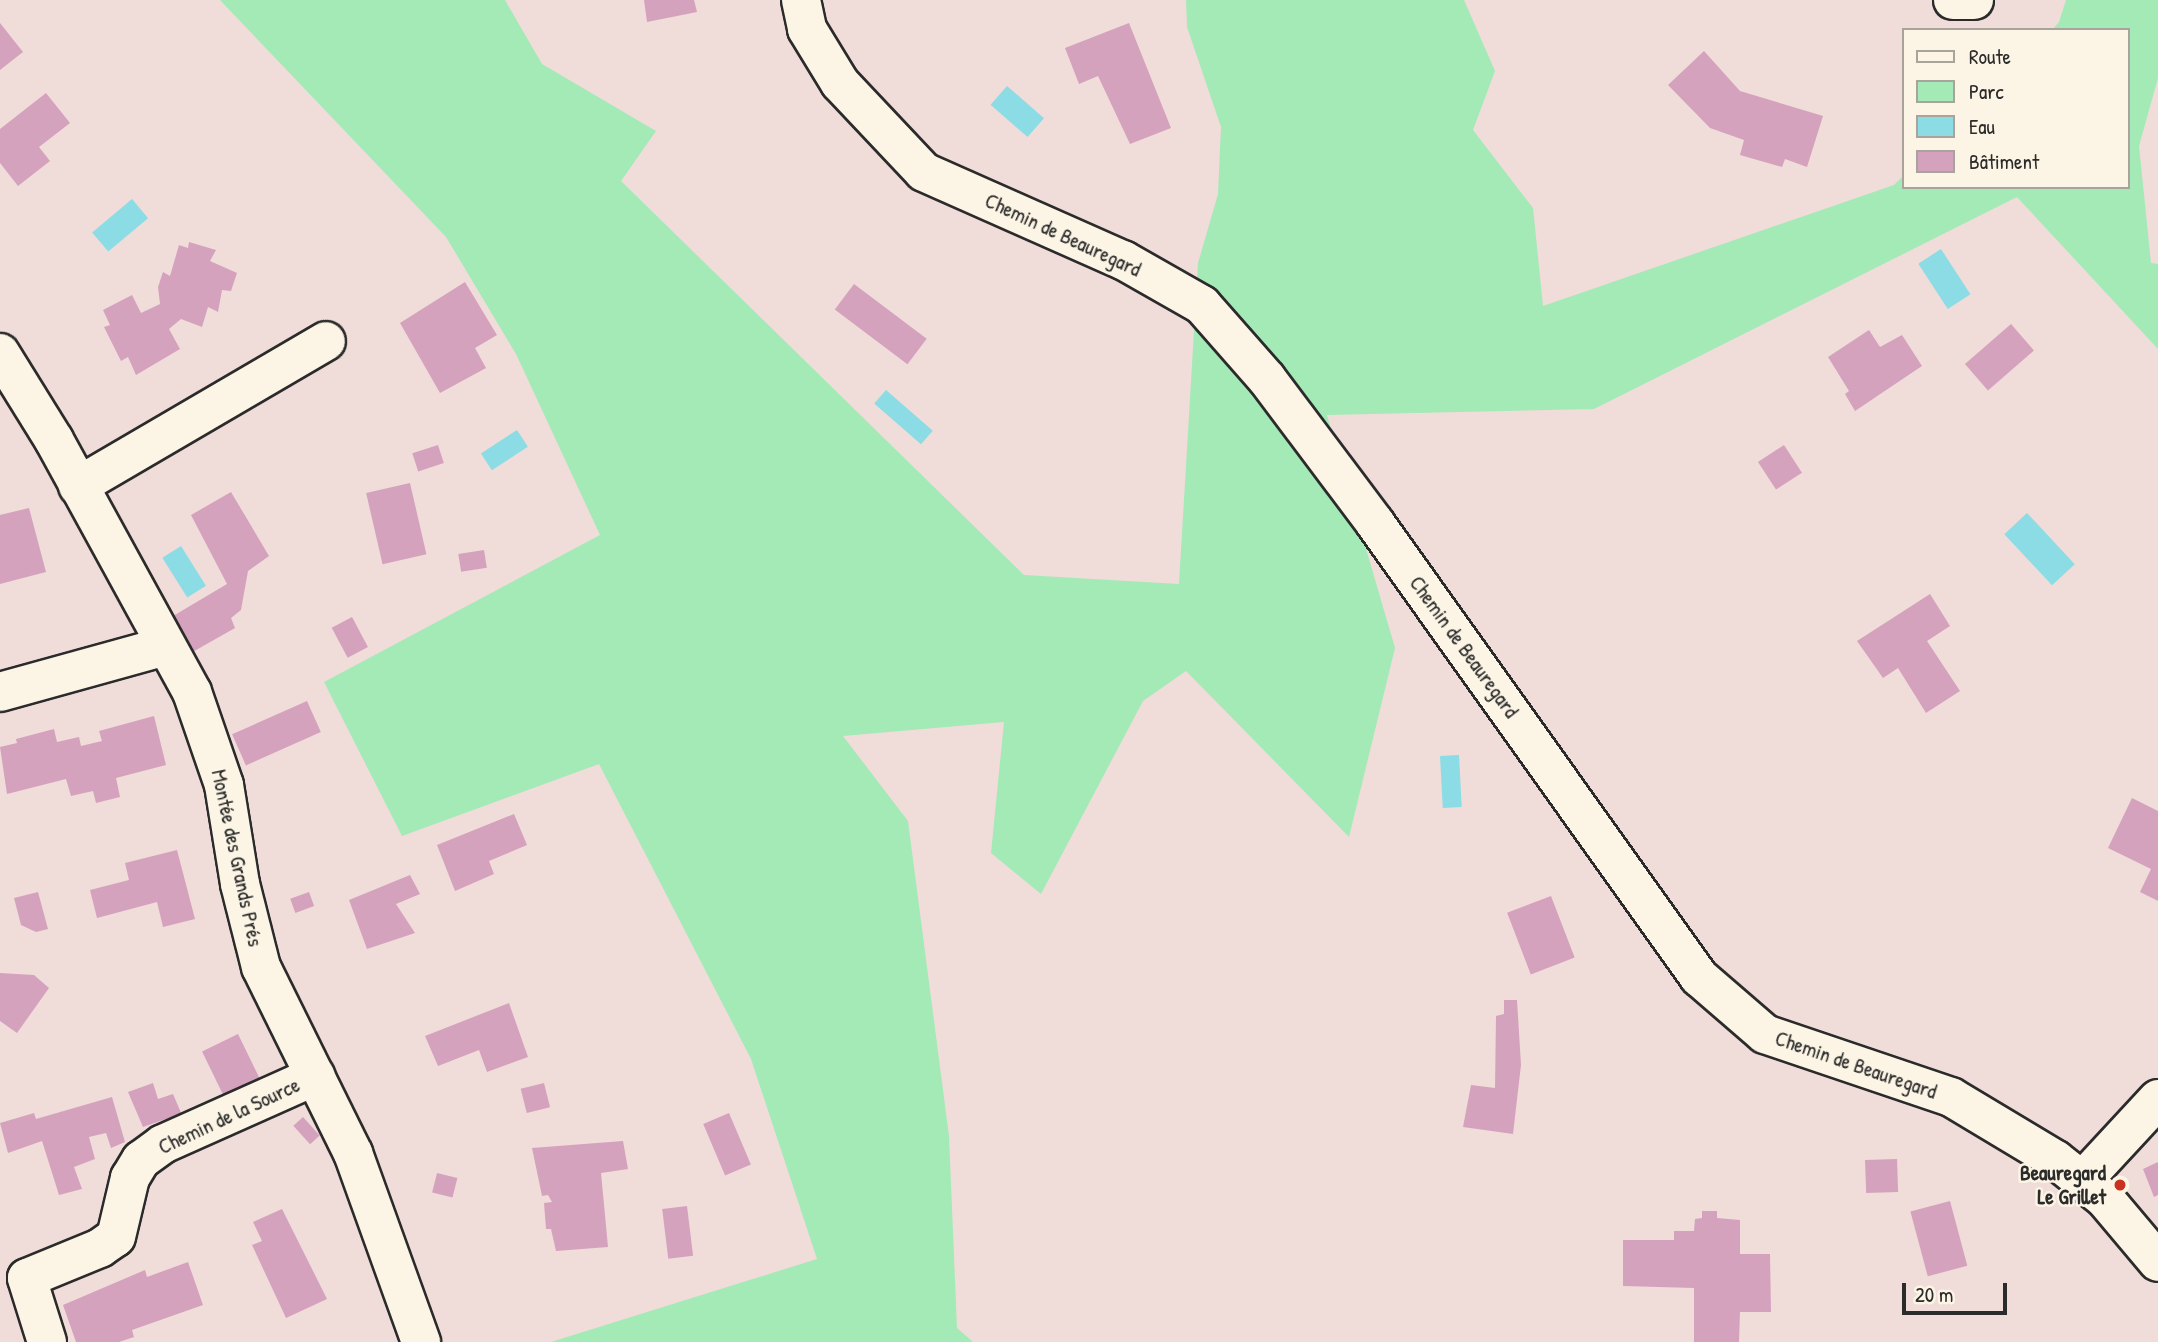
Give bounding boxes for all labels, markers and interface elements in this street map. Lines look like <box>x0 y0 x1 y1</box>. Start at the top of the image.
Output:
legend <box>1902 28 2130 189</box>
text: Route <box>1969 42 2011 71</box>
text: Parc <box>1969 77 2004 106</box>
text: Eau <box>1969 112 1995 141</box>
text: Bâtiment <box>1969 147 2039 176</box>
street label: Chemin de Beauregard <box>981 188 1145 282</box>
street label: Chemin de Beauregard <box>1404 571 1524 723</box>
street label: Montée des Grands Prés <box>206 767 268 949</box>
street label: Chemin de Beauregard <box>1772 1026 1940 1104</box>
street label: Chemin de la Source <box>154 1072 304 1160</box>
place label: Beauregard Le Grillet <box>2020 1160 2106 1210</box>
marker: Beauregard Le Grillet <box>2112 1177 2128 1193</box>
scale bar <box>1906 1268 2011 1312</box>
text: 20 m <box>1915 1280 1953 1309</box>

